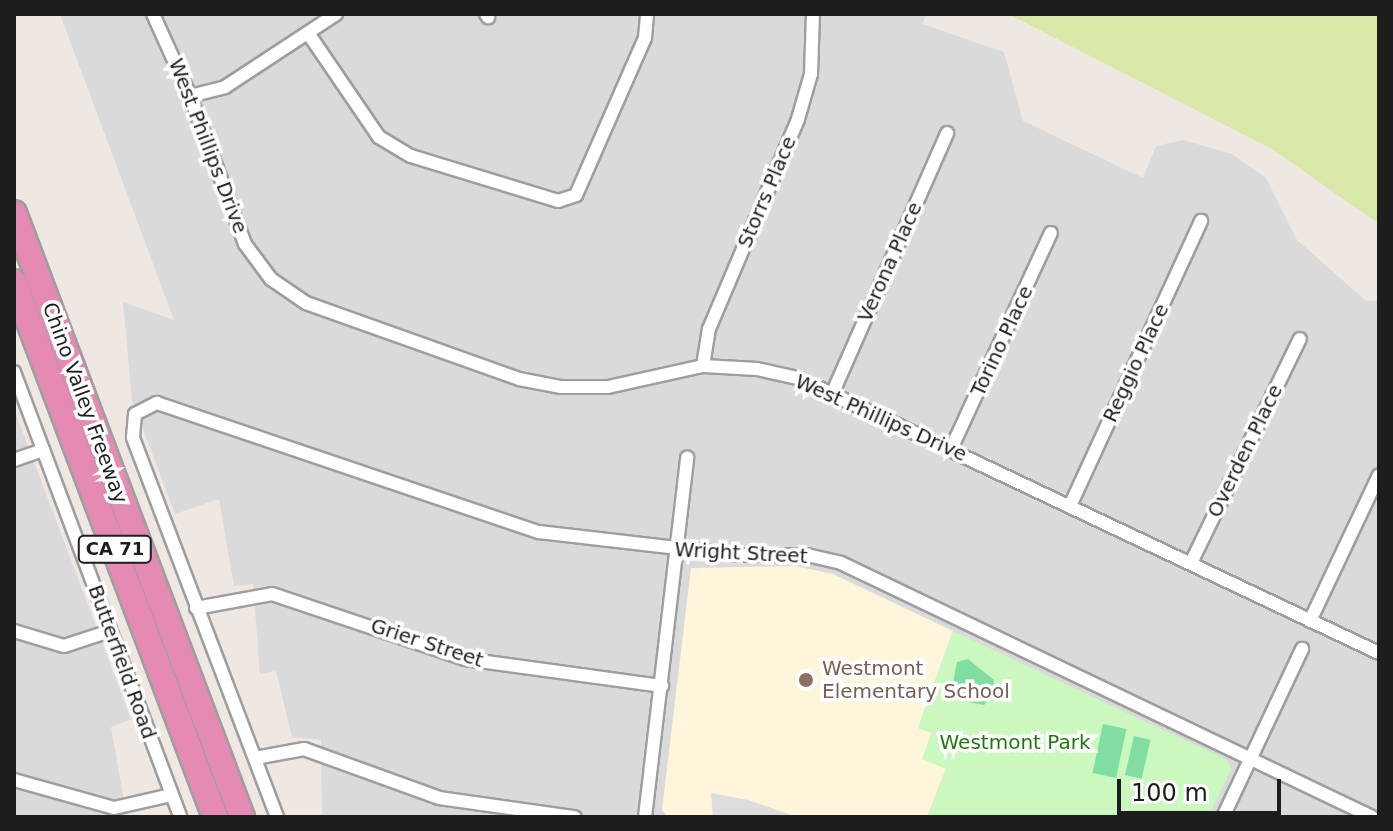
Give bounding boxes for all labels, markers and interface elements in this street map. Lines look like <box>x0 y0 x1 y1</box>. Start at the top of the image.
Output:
street label: West Phillips Drive <box>164 55 252 237</box>
street label: Storrs Place <box>733 133 801 251</box>
street label: Verona Place <box>853 198 927 326</box>
street label: Torino Place <box>966 282 1038 400</box>
street label: Chino Valley Freeway <box>37 299 133 507</box>
street label: Reggio Place <box>1098 300 1174 426</box>
street label: West Phillips Drive <box>791 369 971 467</box>
street label: Overden Place <box>1202 381 1288 521</box>
road number: CA 71 <box>77 535 153 563</box>
street label: Wright Street <box>674 538 808 568</box>
street label: Butterfield Road <box>83 582 161 742</box>
street label: Grier Street <box>368 614 486 672</box>
place label: Westmont Elementary School <box>822 656 1010 703</box>
marker: Westmont Elementary School <box>797 671 815 689</box>
park label: Westmont Park <box>940 730 1090 754</box>
scale bar <box>1121 763 1285 813</box>
text: 100 m <box>1131 779 1208 807</box>

